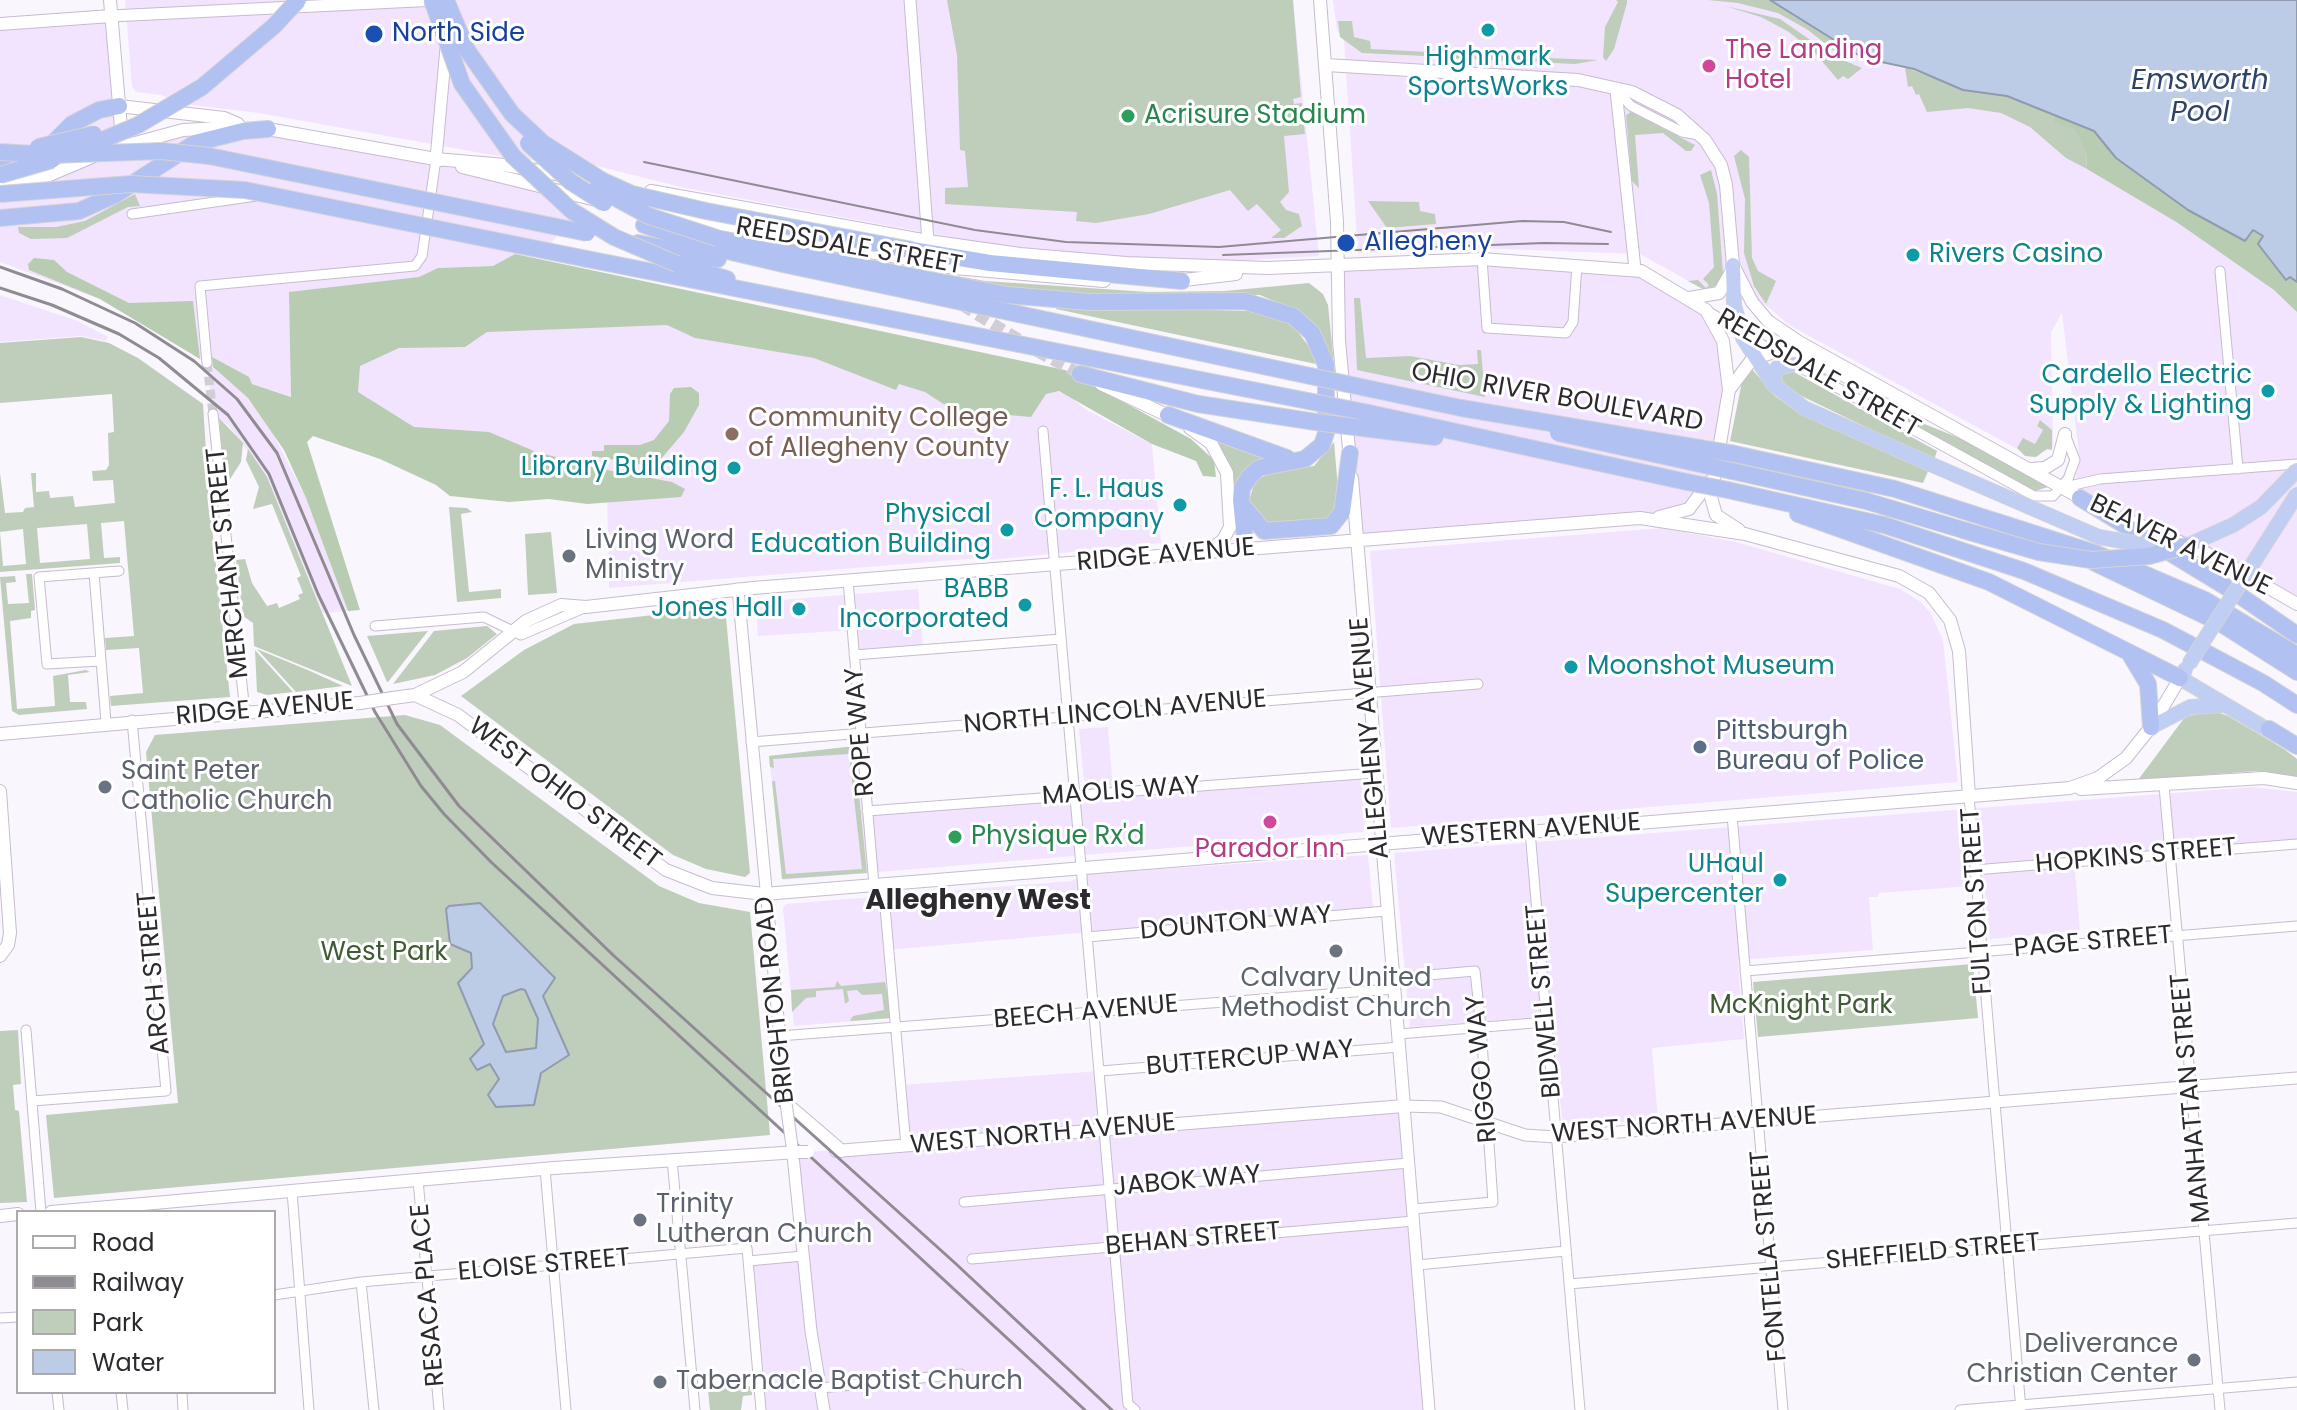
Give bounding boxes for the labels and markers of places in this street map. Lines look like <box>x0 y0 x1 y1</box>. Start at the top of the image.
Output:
place label: North Side <box>392 18 525 50</box>
marker: Highmark SportsWorks <box>1479 21 1497 39</box>
marker: North Side <box>363 23 385 45</box>
place label: The Landing Hotel <box>1725 35 1882 96</box>
place label: Highmark SportsWorks <box>1408 42 1568 104</box>
marker: The Landing Hotel <box>1700 57 1718 75</box>
place label: Acrisure Stadium <box>1144 100 1366 132</box>
marker: Acrisure Stadium <box>1119 107 1137 125</box>
place label: Allegheny <box>1364 227 1492 259</box>
marker: Allegheny <box>1335 232 1357 254</box>
place label: Rivers Casino <box>1929 239 2103 271</box>
marker: Rivers Casino <box>1904 246 1922 264</box>
place label: Cardello Electric Supply & Lighting <box>2029 360 2252 422</box>
marker: Cardello Electric Supply & Lighting <box>2259 382 2277 400</box>
place label: Community College of Allegheny County <box>748 403 1009 464</box>
marker: Community College of Allegheny County <box>723 425 741 443</box>
place label: Library Building <box>521 452 718 484</box>
marker: Library Building <box>725 459 743 477</box>
place label: F. L. Haus Company <box>1034 474 1164 536</box>
marker: F. L. Haus Company <box>1171 496 1189 514</box>
place label: Physical Education Building <box>750 499 991 560</box>
marker: Physical Education Building <box>998 521 1016 539</box>
place label: Living Word Ministry <box>585 525 734 586</box>
marker: Living Word Ministry <box>560 547 578 565</box>
place label: BABB Incorporated <box>839 574 1009 636</box>
place label: Jones Hall <box>651 593 783 625</box>
marker: BABB Incorporated <box>1016 596 1034 614</box>
marker: Jones Hall <box>790 600 808 618</box>
place label: Moonshot Museum <box>1587 651 1835 683</box>
marker: Moonshot Museum <box>1562 658 1580 676</box>
place label: Pittsburgh Bureau of Police <box>1716 716 1924 778</box>
marker: Pittsburgh Bureau of Police <box>1691 738 1709 756</box>
place label: Saint Peter Catholic Church <box>121 756 332 818</box>
marker: Saint Peter Catholic Church <box>96 778 114 796</box>
marker: Parador Inn <box>1261 813 1279 831</box>
place label: Physique Rx'd <box>971 821 1145 853</box>
marker: Physique Rx'd <box>946 828 964 846</box>
place label: Parador Inn <box>1195 834 1345 866</box>
place label: UHaul Supercenter <box>1605 849 1764 910</box>
marker: UHaul Supercenter <box>1771 871 1789 889</box>
marker: Calvary United Methodist Church <box>1327 942 1345 960</box>
place label: Calvary United Methodist Church <box>1221 963 1451 1024</box>
place label: Trinity Lutheran Church <box>656 1189 872 1250</box>
marker: Trinity Lutheran Church <box>631 1211 649 1229</box>
place label: Deliverance Christian Center <box>1966 1329 2178 1390</box>
marker: Deliverance Christian Center <box>2185 1351 2203 1369</box>
place label: Tabernacle Baptist Church <box>676 1366 1023 1398</box>
marker: Tabernacle Baptist Church <box>651 1373 669 1391</box>

